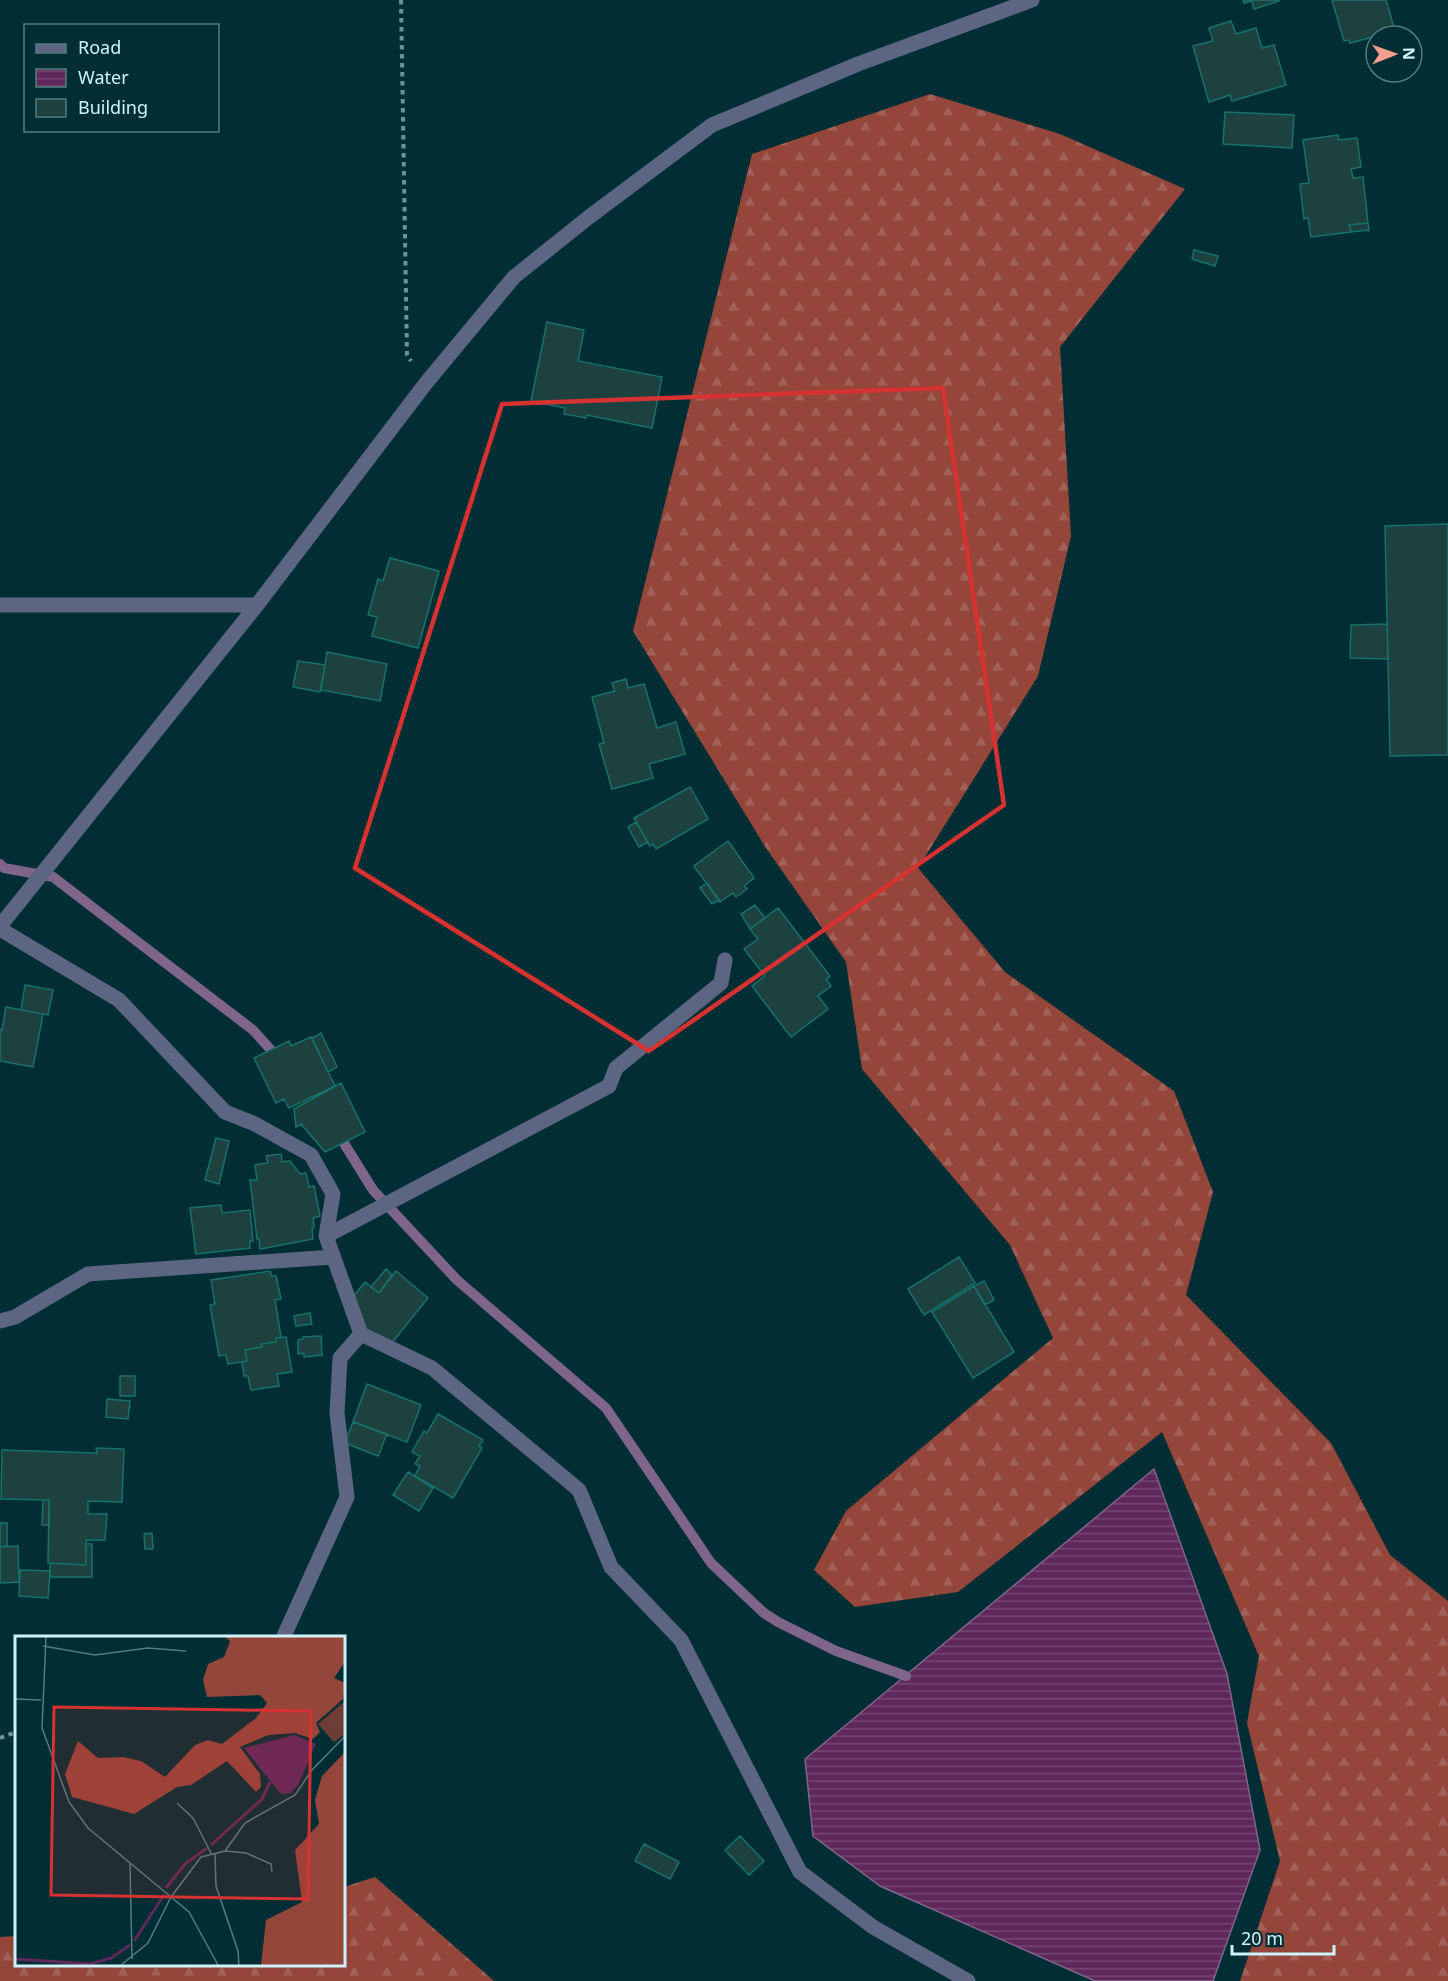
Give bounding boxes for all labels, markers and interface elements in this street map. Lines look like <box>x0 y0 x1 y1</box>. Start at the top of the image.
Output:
legend <box>24 24 219 132</box>
north arrow <box>1364 24 1424 84</box>
text: Road <box>78 35 121 59</box>
text: N <box>1398 47 1420 60</box>
text: Water <box>78 65 129 89</box>
text: Building <box>78 95 148 119</box>
inset map <box>15 1636 345 1966</box>
scale bar <box>1232 1918 1334 1956</box>
text: 20 m <box>1241 1926 1283 1950</box>

